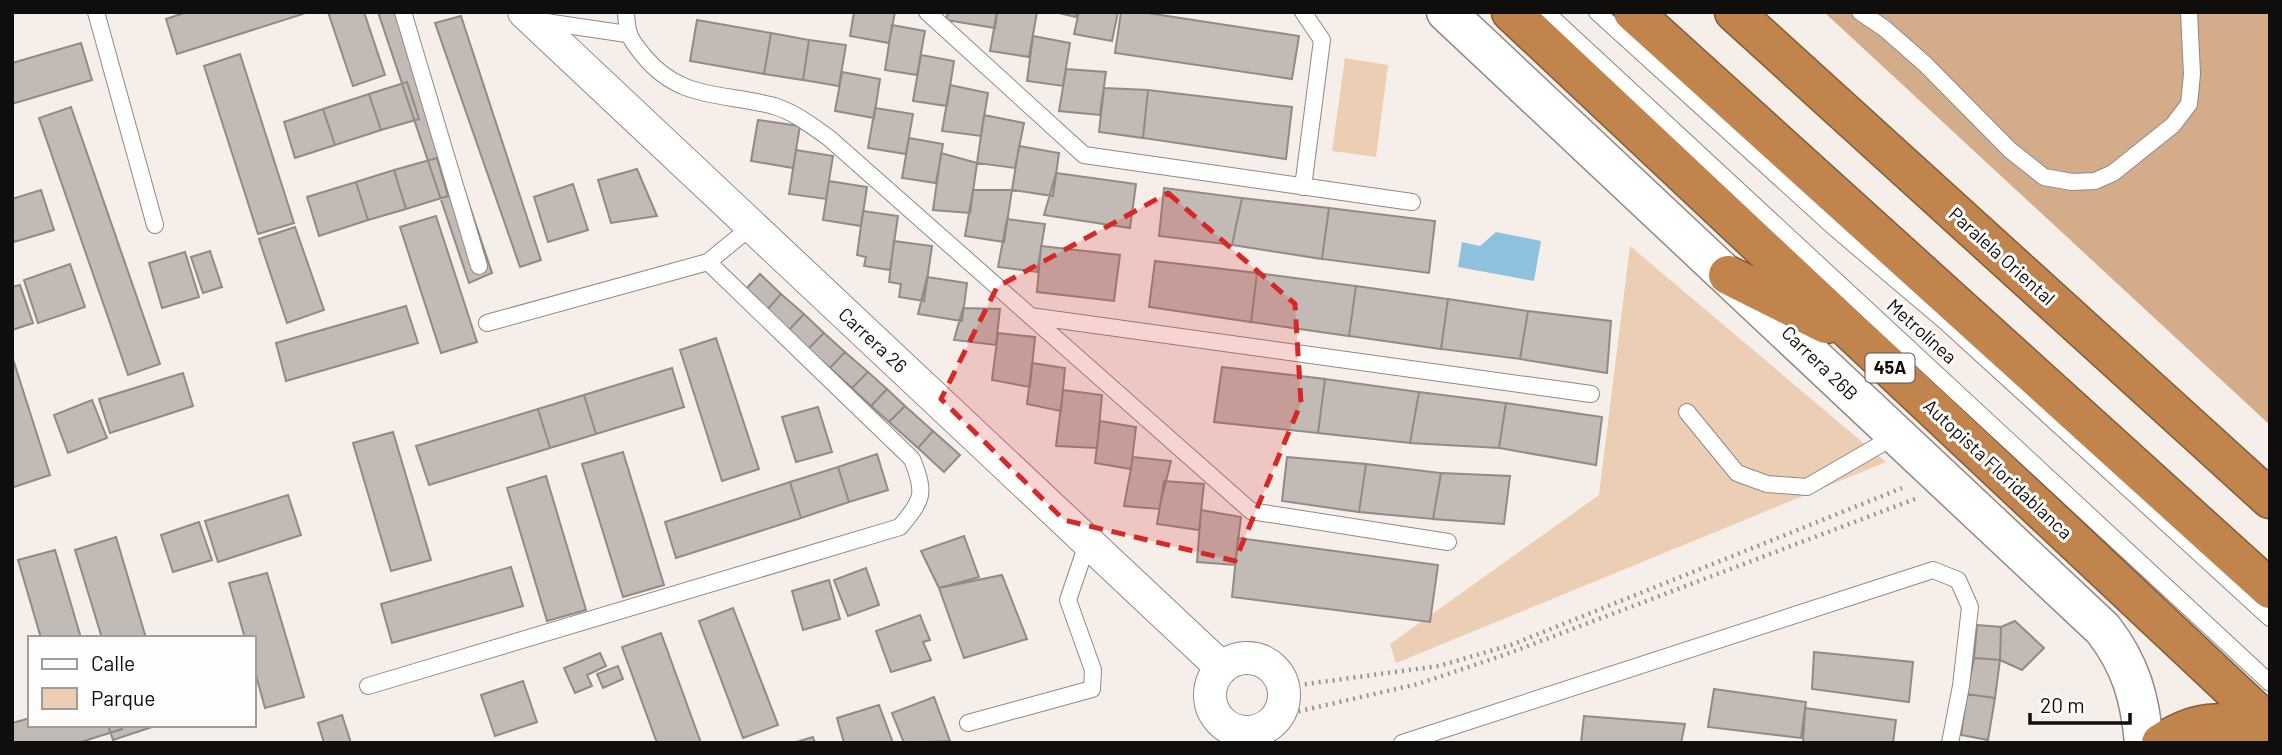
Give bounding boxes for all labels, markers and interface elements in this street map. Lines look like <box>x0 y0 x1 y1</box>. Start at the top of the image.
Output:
street label: Paralela Oriental <box>1945 202 2060 309</box>
street label: Metrolínea <box>1883 293 1962 368</box>
street label: Carrera 26 <box>834 302 912 377</box>
street label: Carrera 26B <box>1777 321 1863 405</box>
road number: 45A <box>1866 354 1914 382</box>
street label: Autopista Floridablanca <box>1919 394 2078 544</box>
legend <box>28 636 256 727</box>
text: Calle <box>91 650 135 675</box>
scale bar <box>2030 682 2130 726</box>
text: Parque <box>91 685 156 710</box>
text: 20 m <box>2040 692 2085 717</box>

